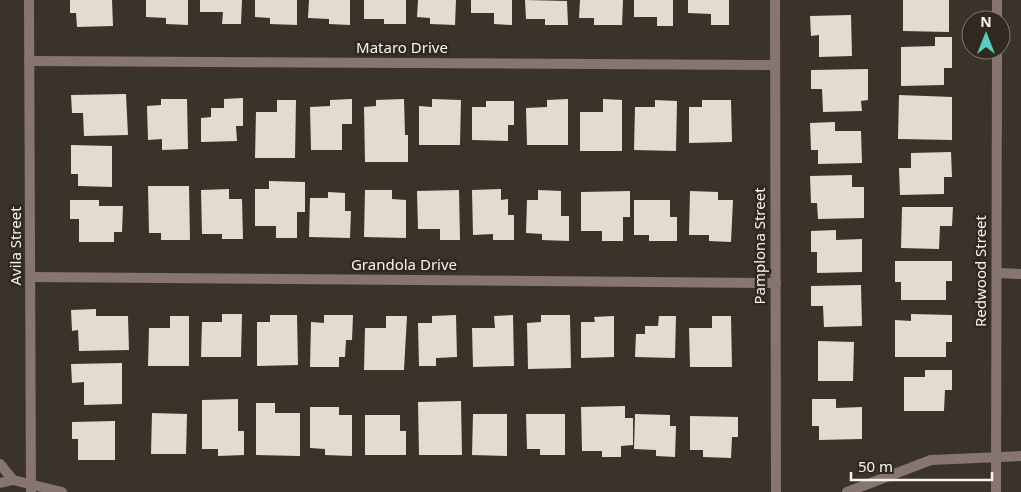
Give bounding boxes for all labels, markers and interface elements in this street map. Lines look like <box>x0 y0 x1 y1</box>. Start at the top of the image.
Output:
north arrow <box>961 10 1011 60</box>
text: N <box>980 12 992 31</box>
street label: Mataro Drive <box>356 37 448 57</box>
street label: Pamplona Street <box>749 187 769 305</box>
street label: Avila Street <box>5 206 25 286</box>
street label: Redwood Street <box>970 214 990 327</box>
street label: Grandola Drive <box>351 254 457 274</box>
scale bar <box>851 450 992 482</box>
text: 50 m <box>858 456 893 476</box>

